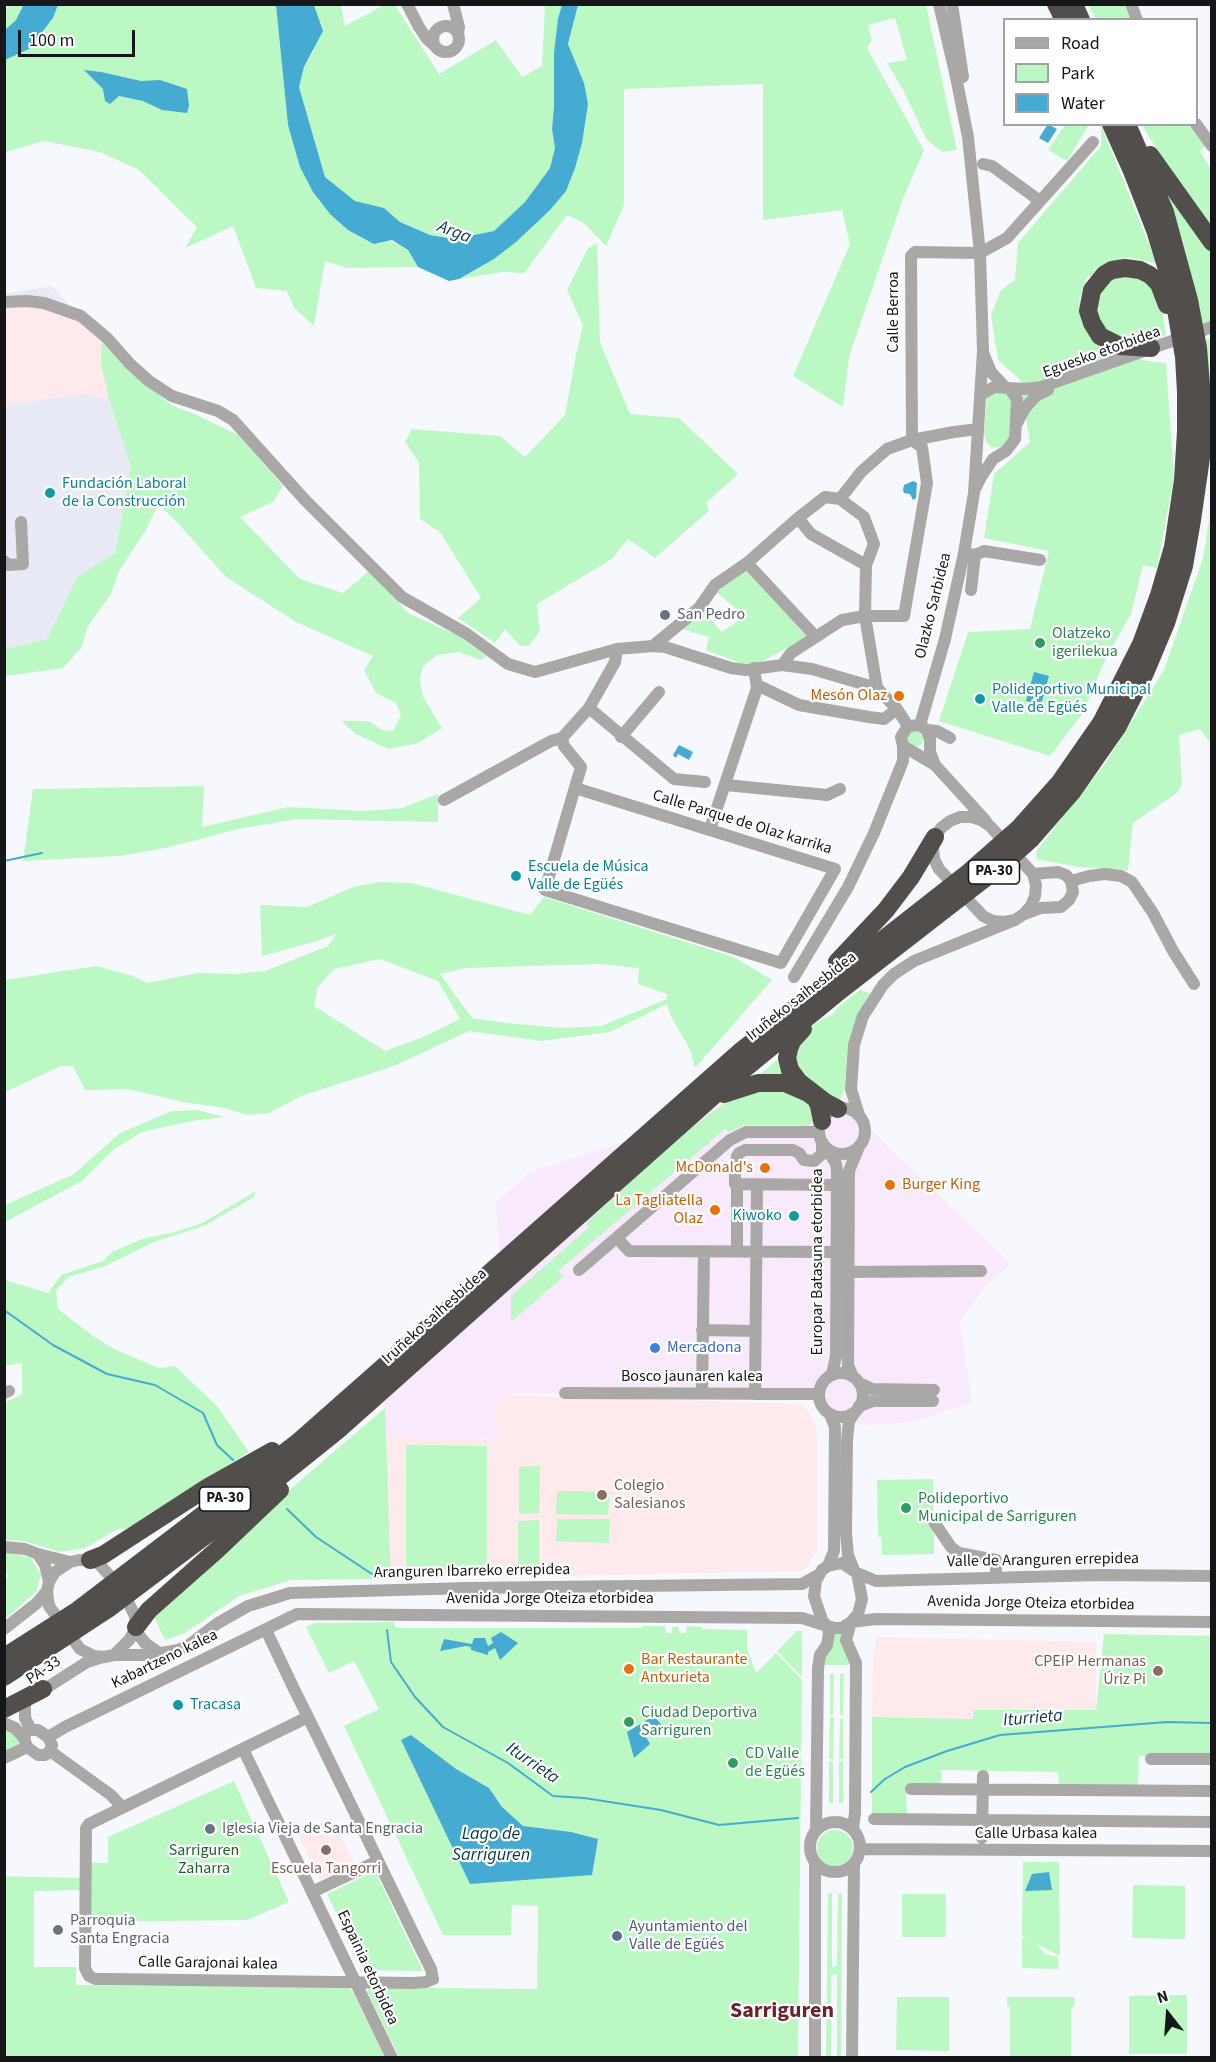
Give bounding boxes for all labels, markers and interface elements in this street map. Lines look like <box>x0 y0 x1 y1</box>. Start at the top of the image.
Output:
scale bar <box>21 18 138 56</box>
legend <box>1003 18 1198 126</box>
text: 100 m <box>29 28 74 53</box>
text: Road <box>1061 31 1100 56</box>
text: Park <box>1061 61 1095 86</box>
text: Water <box>1061 91 1105 116</box>
water label: Arga <box>434 217 474 249</box>
street label: Calle Berroa <box>884 271 904 353</box>
street label: Eguesko etorbidea <box>1040 323 1164 383</box>
place label: Fundación Laboral de la Construcción <box>62 474 187 512</box>
marker: Fundación Laboral de la Construcción <box>43 486 57 500</box>
street label: Olazko Sarbidea <box>912 551 956 661</box>
place label: San Pedro <box>677 605 745 625</box>
marker: San Pedro <box>658 608 672 622</box>
place label: Olatzeko igerilekua <box>1052 624 1118 662</box>
marker: Olatzeko igerilekua <box>1033 636 1047 650</box>
place label: Polideportivo Municipal Valle de Egüés <box>992 680 1151 718</box>
place label: Mesón Olaz <box>811 686 887 706</box>
marker: Mesón Olaz <box>892 689 906 703</box>
marker: Polideportivo Municipal Valle de Egüés <box>973 692 987 706</box>
street label: Calle Parque de Olaz karrika <box>650 787 834 859</box>
place label: Escuela de Música Valle de Egüés <box>528 857 649 895</box>
road number: PA-30 <box>968 860 1020 884</box>
marker: Escuela de Música Valle de Egüés <box>509 869 523 883</box>
street label: Iruñeko saihesbidea <box>743 948 861 1046</box>
place label: McDonald's <box>675 1158 753 1178</box>
marker: McDonald's <box>758 1161 772 1175</box>
street label: Europar Batasuna etorbidea <box>808 1168 828 1356</box>
place label: Burger King <box>902 1175 980 1195</box>
marker: Burger King <box>883 1178 897 1192</box>
place label: La Tagliatella Olaz <box>615 1191 703 1229</box>
marker: La Tagliatella Olaz <box>708 1203 722 1217</box>
place label: Kiwoko <box>732 1206 782 1226</box>
marker: Kiwoko <box>787 1209 801 1223</box>
street label: Iruñeko saihesbidea <box>379 1265 491 1369</box>
place label: Mercadona <box>667 1338 742 1358</box>
marker: Mercadona <box>648 1341 662 1355</box>
street label: Bosco jaunaren kalea <box>621 1367 763 1387</box>
place label: Colegio Salesianos <box>614 1476 685 1514</box>
road number: PA-30 <box>200 1487 250 1511</box>
marker: Colegio Salesianos <box>595 1488 609 1502</box>
place label: Polideportivo Municipal de Sarriguren <box>918 1489 1077 1527</box>
marker: Polideportivo Municipal de Sarriguren <box>899 1501 913 1515</box>
street label: Valle de Aranguren errepidea <box>947 1550 1139 1572</box>
street label: Aranguren Ibarreko errepidea <box>374 1561 570 1583</box>
street label: Avenida Jorge Oteiza etorbidea <box>446 1589 654 1609</box>
street label: Avenida Jorge Oteiza etorbidea <box>927 1593 1135 1615</box>
street label: Kabartzeno kalea <box>109 1626 221 1694</box>
place label: Bar Restaurante Antxurieta <box>641 1650 747 1688</box>
street label: PA-33 <box>23 1652 65 1690</box>
place label: CPEIP Hermanas Úriz Pi <box>1034 1652 1146 1690</box>
marker: Bar Restaurante Antxurieta <box>622 1662 636 1676</box>
marker: CPEIP Hermanas Úriz Pi <box>1151 1664 1165 1678</box>
place label: Tracasa <box>190 1695 241 1715</box>
marker: Tracasa <box>171 1698 185 1712</box>
place label: Ciudad Deportiva Sarriguren <box>641 1703 757 1741</box>
water label: Iturrieta <box>1002 1706 1064 1732</box>
marker: Ciudad Deportiva Sarriguren <box>622 1715 636 1729</box>
water label: Iturrieta <box>501 1738 563 1790</box>
place label: CD Valle de Egüés <box>745 1744 805 1782</box>
marker: CD Valle de Egüés <box>726 1756 740 1770</box>
place label: Iglesia Vieja de Santa Engracia <box>222 1819 423 1839</box>
marker: Iglesia Vieja de Santa Engracia <box>203 1822 217 1836</box>
water label: Lago de Sarriguren <box>452 1824 530 1866</box>
street label: Calle Urbasa kalea <box>975 1824 1097 1844</box>
park label: Sarriguren Zaharra <box>169 1841 239 1879</box>
marker: Escuela Tangorri <box>319 1843 333 1857</box>
place label: Escuela Tangorri <box>271 1859 381 1879</box>
street label: Espainia etorbidea <box>332 1908 402 2028</box>
place label: Parroquia Santa Engracia <box>70 1911 169 1949</box>
place label: Ayuntamiento del Valle de Egüés <box>629 1917 747 1955</box>
marker: Parroquia Santa Engracia <box>51 1923 65 1937</box>
marker: Ayuntamiento del Valle de Egüés <box>610 1929 624 1943</box>
street label: Calle Garajonai kalea <box>138 1953 278 1975</box>
north arrow <box>1138 1984 1198 2044</box>
text: N <box>1154 1985 1171 2009</box>
district label: Sarriguren <box>730 1999 834 2025</box>

